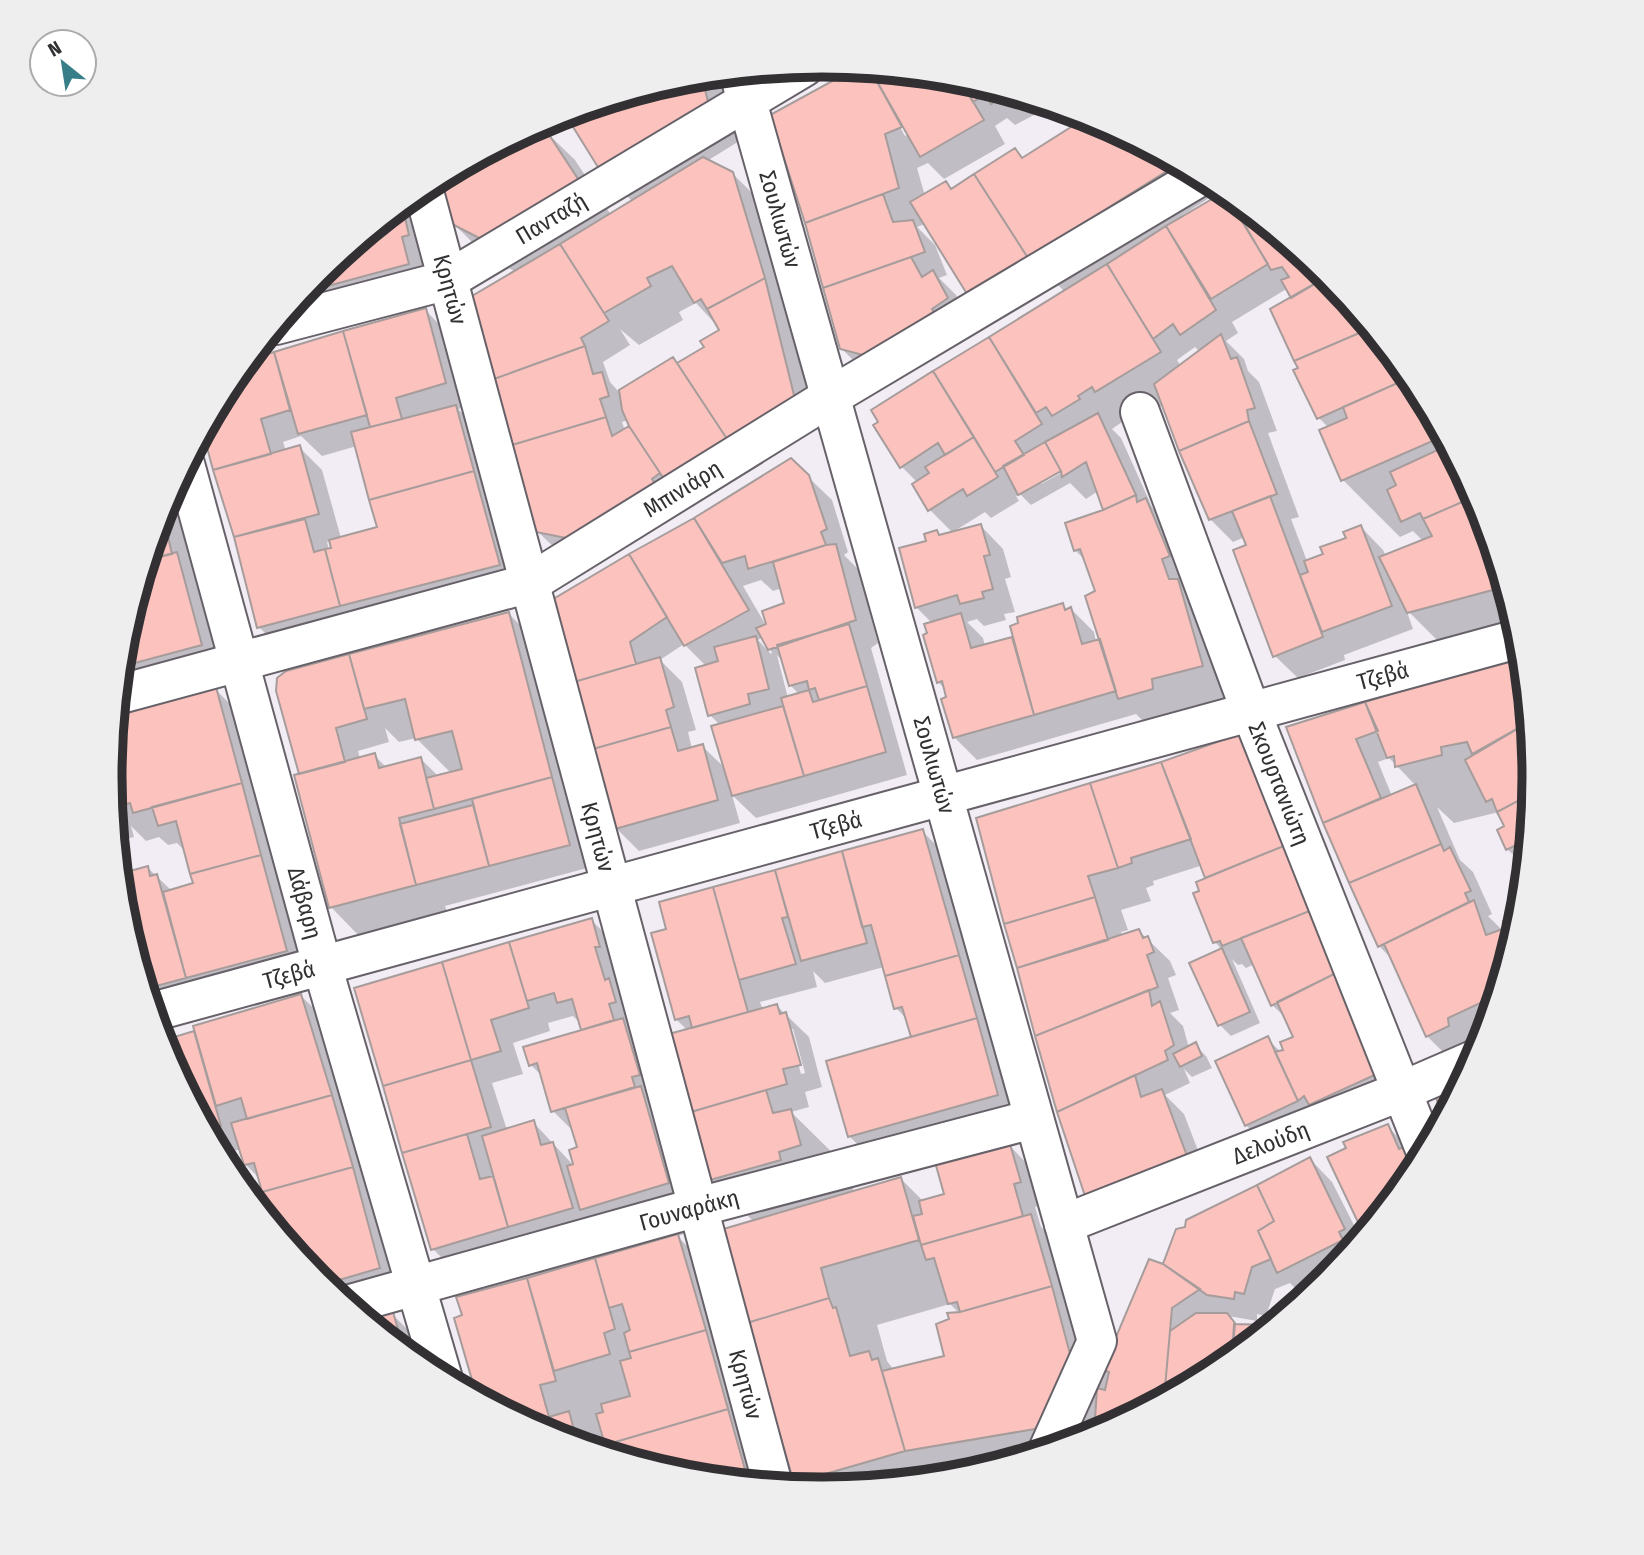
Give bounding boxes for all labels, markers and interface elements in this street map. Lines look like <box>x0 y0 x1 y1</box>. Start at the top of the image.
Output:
north arrow <box>28 28 98 98</box>
text: N <box>44 36 65 62</box>
street label: Σουλιωτών <box>753 168 807 271</box>
street label: Πανταζή <box>511 186 592 250</box>
street label: Κρητών <box>428 251 473 327</box>
street label: Μπινιάρη <box>638 454 726 523</box>
street label: Τζεβά <box>1354 655 1412 696</box>
street label: Σουλιωτών <box>907 713 961 817</box>
street label: Σκουρτανιώτη <box>1242 718 1317 849</box>
street label: Κρητών <box>575 799 621 875</box>
street label: Τζεβά <box>807 805 865 846</box>
street label: Δάβαρη <box>282 864 328 942</box>
street label: Τζεβά <box>260 954 318 995</box>
street label: Δελούδη <box>1228 1115 1313 1170</box>
street label: Γουναράκη <box>636 1183 742 1237</box>
street label: Κρητών <box>723 1346 769 1422</box>

